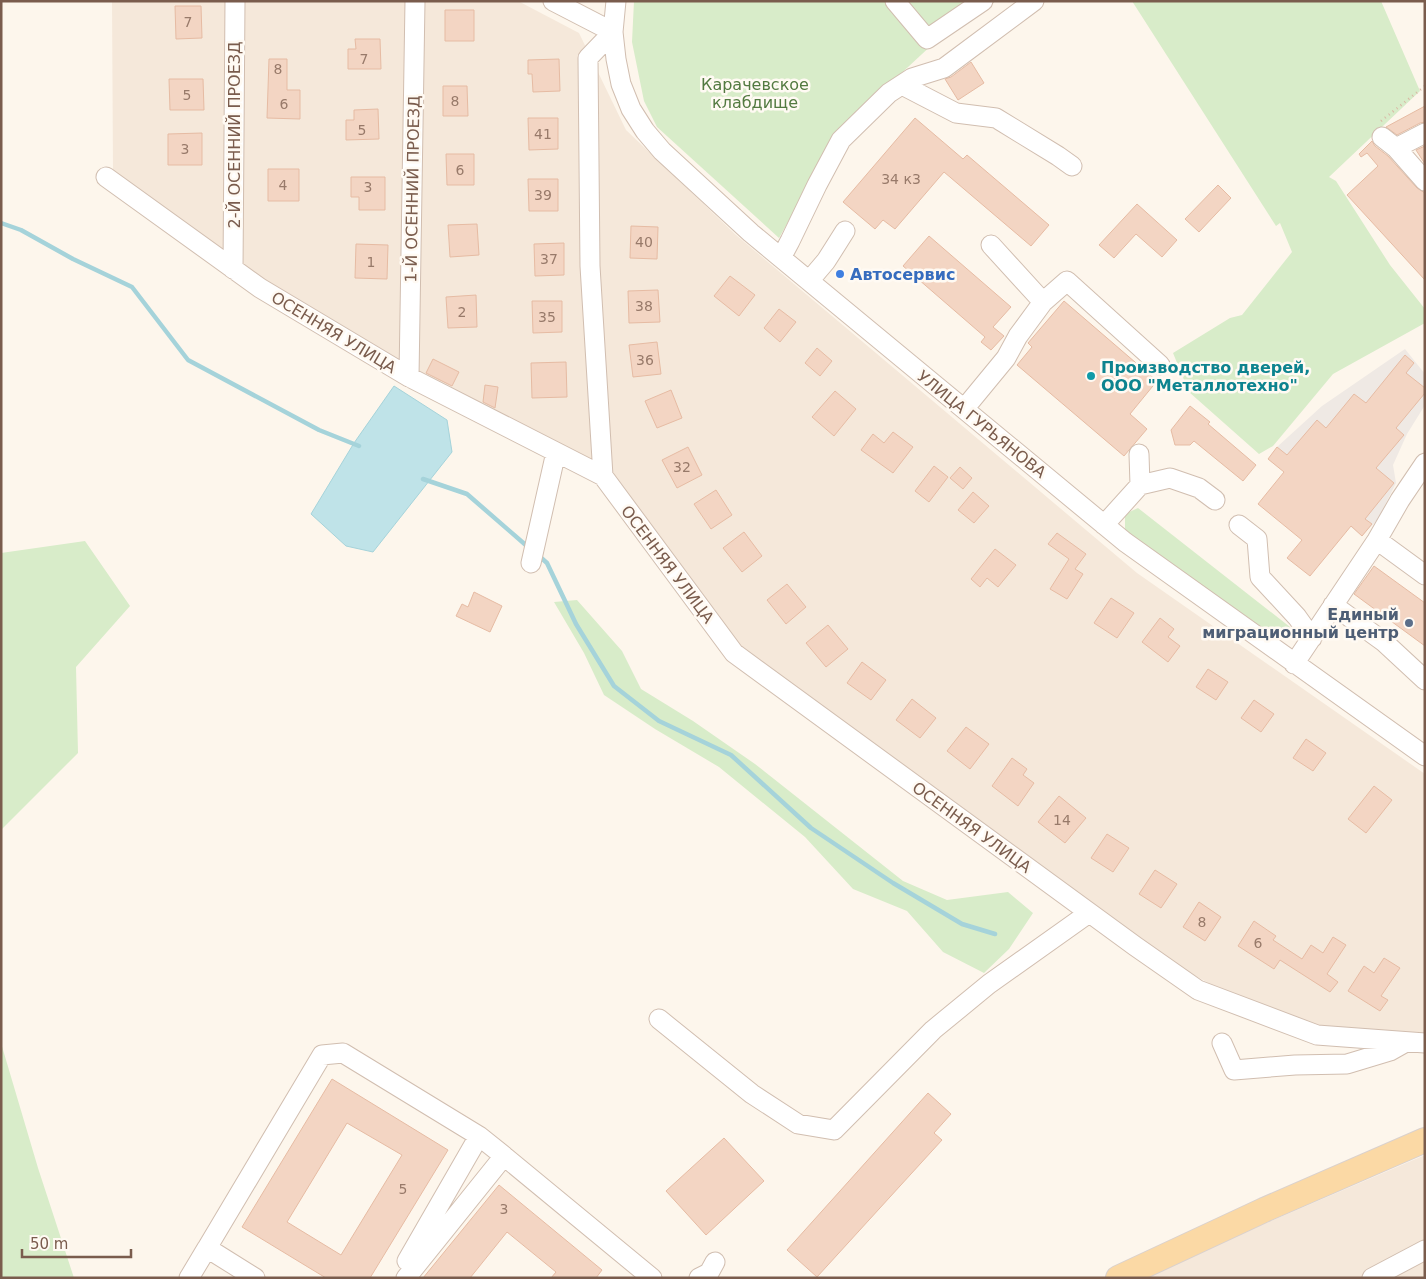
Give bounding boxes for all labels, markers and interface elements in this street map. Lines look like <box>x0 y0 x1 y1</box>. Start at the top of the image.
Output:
house number: 7 <box>184 14 192 30</box>
street label: 2-Й ОСЕННИЙ ПРОЕЗД <box>225 41 244 229</box>
house number: 7 <box>360 51 368 67</box>
house number: 8 <box>274 61 282 77</box>
park label: Карачевское клабдище <box>701 75 809 112</box>
house number: 5 <box>183 87 191 103</box>
house number: 8 <box>451 93 459 109</box>
street label: 1-Й ОСЕННИЙ ПРОЕЗД <box>401 95 424 283</box>
house number: 6 <box>280 96 289 112</box>
house number: 5 <box>358 122 366 138</box>
house number: 41 <box>534 126 552 142</box>
house number: 3 <box>181 141 189 157</box>
house number: 6 <box>456 162 465 178</box>
house number: 34 к3 <box>881 171 921 187</box>
house number: 4 <box>279 177 288 193</box>
house number: 3 <box>364 179 372 195</box>
house number: 39 <box>534 187 552 203</box>
house number: 40 <box>635 234 653 250</box>
house number: 37 <box>540 251 558 267</box>
house number: 1 <box>367 254 375 270</box>
place label: Автосервис <box>850 265 955 284</box>
marker: Автосервис <box>834 268 846 280</box>
street label: ОСЕННЯЯ УЛИЦА <box>268 288 400 377</box>
house number: 38 <box>635 298 653 314</box>
house number: 2 <box>458 304 466 320</box>
house number: 35 <box>538 309 556 325</box>
house number: 36 <box>636 352 654 368</box>
place label: Производство дверей, ООО "Металлотехно" <box>1101 358 1310 395</box>
street label: УЛИЦА ГУРЬЯНОВА <box>914 367 1050 482</box>
marker: Производство дверей, ООО "Металлотехно" <box>1085 370 1097 382</box>
house number: 32 <box>673 459 691 475</box>
street label: ОСЕННЯЯ УЛИЦА <box>617 502 718 627</box>
place label: Единый миграционный центр <box>1202 605 1399 642</box>
marker: Единый миграционный центр <box>1403 617 1415 629</box>
street label: ОСЕННЯЯ УЛИЦА <box>909 778 1035 877</box>
house number: 14 <box>1053 812 1071 828</box>
house number: 8 <box>1198 914 1206 930</box>
house number: 6 <box>1254 935 1263 951</box>
house number: 5 <box>399 1181 407 1197</box>
house number: 3 <box>500 1201 508 1217</box>
scale bar <box>22 1226 131 1258</box>
text: 50 m <box>30 1235 68 1253</box>

